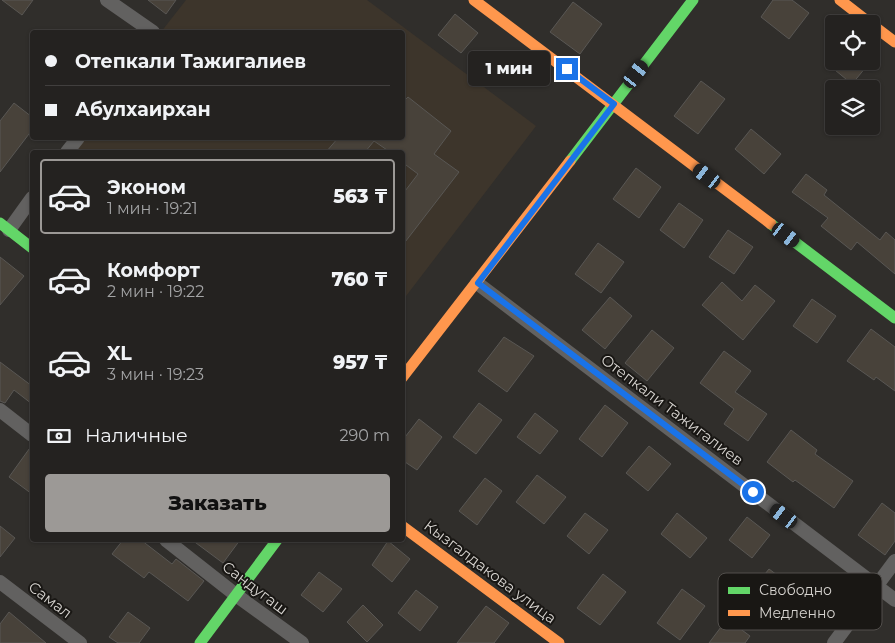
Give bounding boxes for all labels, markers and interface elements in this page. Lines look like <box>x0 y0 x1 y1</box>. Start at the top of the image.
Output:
map controls <box>825 15 880 135</box>
button: locate <box>825 15 880 70</box>
text: Отепкали Тажигалиев <box>75 50 306 73</box>
callout: 1 мин <box>467 52 550 86</box>
route end <box>556 58 578 80</box>
car <box>620 58 651 90</box>
text: 1 мин <box>485 59 533 78</box>
button: layers <box>825 80 880 135</box>
text: Абулхаирхан <box>75 98 211 121</box>
car <box>690 161 723 191</box>
icon: car <box>47 174 92 219</box>
text: Эконом <box>107 176 186 199</box>
text: 563 ₸ <box>333 185 388 208</box>
text: 1 мин · 19:21 <box>107 199 198 218</box>
car <box>769 220 802 250</box>
icon: car <box>47 257 92 302</box>
text: Комфорт <box>107 259 200 282</box>
text: 760 ₸ <box>332 268 388 291</box>
text: 2 мин · 19:22 <box>107 282 204 301</box>
icon: car <box>47 340 92 385</box>
text: XL <box>107 342 132 365</box>
street label: Отепкали Тажигалиев <box>597 350 747 469</box>
text: 957 ₸ <box>333 351 388 374</box>
text: 3 мин · 19:23 <box>107 365 204 384</box>
icon: cash <box>45 422 73 450</box>
text: Наличные <box>85 424 188 447</box>
text: 290 m <box>339 426 390 445</box>
button: Заказать <box>45 474 390 532</box>
route start <box>742 481 764 503</box>
car <box>767 501 800 531</box>
street label: Кызгалдакова улица <box>420 516 560 628</box>
street label: Сандугаш <box>219 557 292 618</box>
legend <box>718 573 882 630</box>
street label: Самал <box>25 577 76 622</box>
text: Свободно <box>759 581 832 599</box>
text: Медленно <box>759 604 835 622</box>

